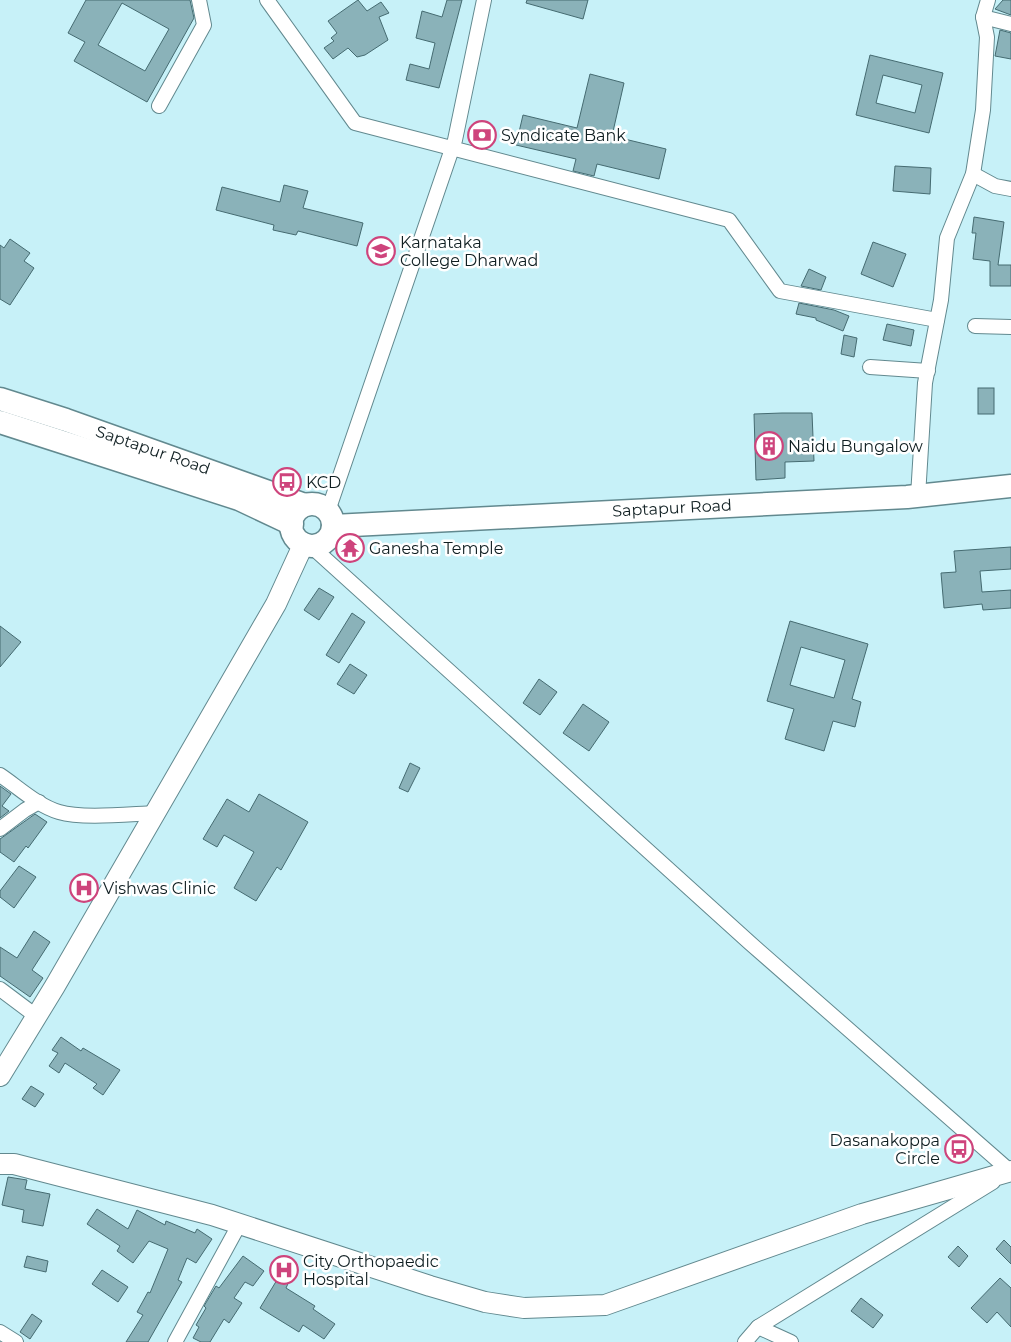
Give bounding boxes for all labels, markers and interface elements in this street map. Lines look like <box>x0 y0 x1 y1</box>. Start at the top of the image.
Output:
bank icon: Syndicate Bank <box>467 120 497 150</box>
place label: Syndicate Bank <box>501 126 626 145</box>
place label: Karnataka College Dharwad <box>400 233 538 270</box>
school or university icon: Karnataka College Dharwad <box>366 236 396 266</box>
street label: Saptapur Road <box>93 422 213 478</box>
building icon: Naidu Bungalow <box>754 431 784 461</box>
place label: Naidu Bungalow <box>788 437 923 456</box>
bus stop icon: KCD <box>272 467 302 497</box>
place label: KCD <box>306 473 341 492</box>
street label: Saptapur Road <box>612 495 732 521</box>
temple icon: Ganesha Temple <box>335 533 365 563</box>
place label: Ganesha Temple <box>369 539 503 558</box>
hospital icon: Vishwas Clinic <box>69 873 99 903</box>
place label: Vishwas Clinic <box>103 879 216 898</box>
place label: Dasanakoppa Circle <box>829 1131 940 1168</box>
bus stop icon: Dasanakoppa Circle <box>944 1134 974 1164</box>
place label: City Orthopaedic Hospital <box>303 1252 439 1289</box>
hospital icon: City Orthopaedic Hospital <box>269 1255 299 1285</box>

